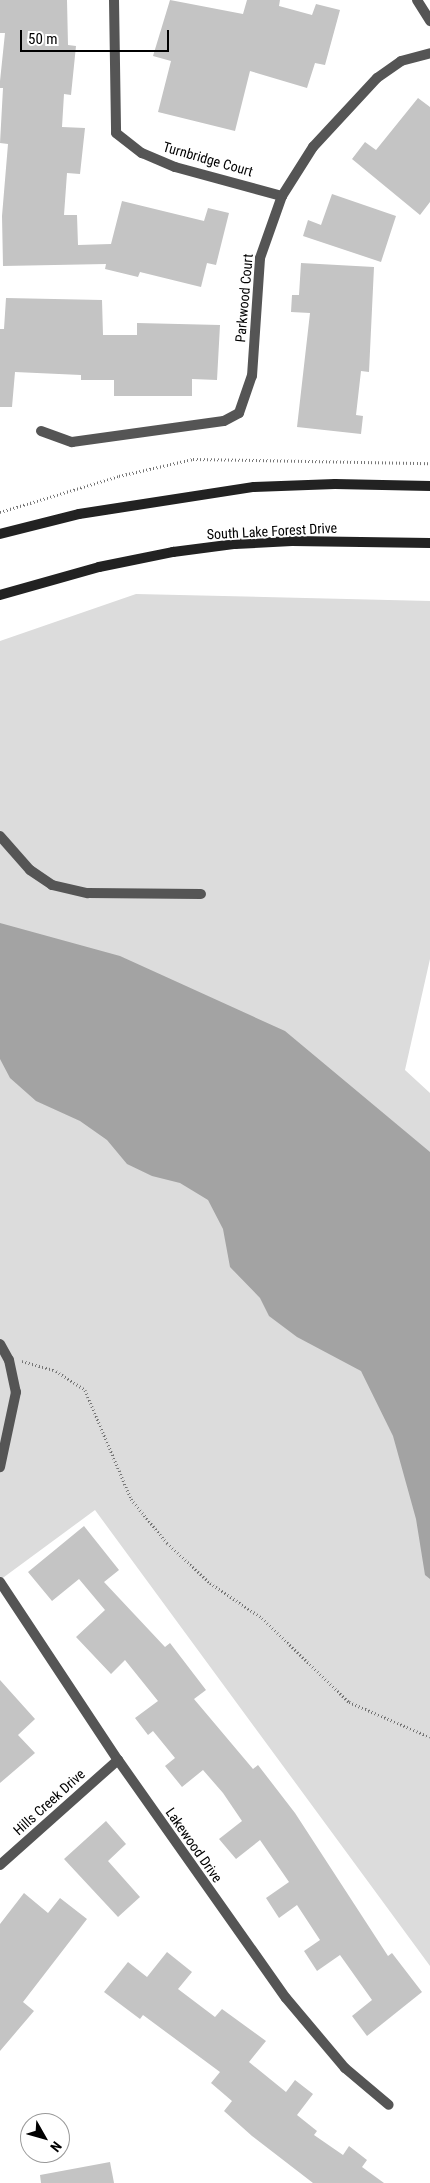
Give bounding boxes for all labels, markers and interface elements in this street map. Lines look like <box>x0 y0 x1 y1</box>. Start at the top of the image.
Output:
scale bar <box>22 20 171 52</box>
text: 50 m <box>28 30 58 48</box>
street label: Turnbridge Court <box>161 138 255 180</box>
street label: Parkwood Court <box>232 253 256 343</box>
street label: South Lake Forest Drive <box>206 519 338 543</box>
street label: Hills Creek Drive <box>10 1765 88 1839</box>
street label: Lakewood Drive <box>162 1804 226 1886</box>
north arrow <box>20 2113 70 2163</box>
text: N <box>47 2138 65 2155</box>

